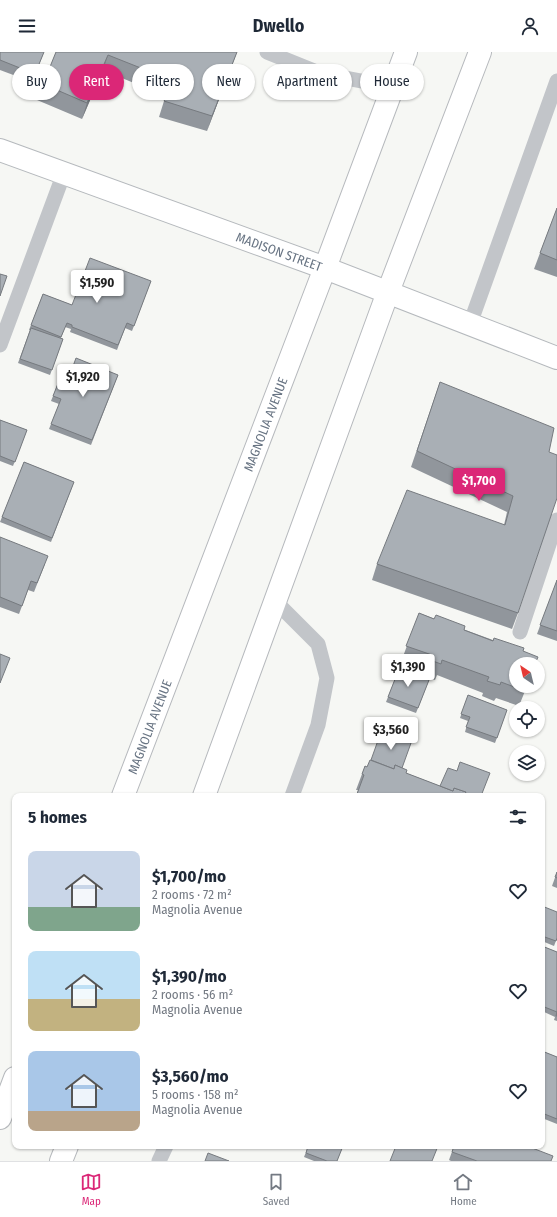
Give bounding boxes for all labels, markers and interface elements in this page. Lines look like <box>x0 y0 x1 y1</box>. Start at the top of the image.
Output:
icon: menu <box>16 15 38 37</box>
text: Dwello <box>253 15 304 37</box>
icon: person <box>519 15 541 37</box>
chip: Buy <box>12 64 61 100</box>
chip: Rent <box>69 64 124 100</box>
chip: Filters <box>132 64 194 100</box>
chip: New <box>202 64 255 100</box>
chip: Apartment <box>263 64 352 100</box>
chip: House <box>360 64 424 100</box>
street label: MADISON STREET <box>234 229 324 274</box>
pin: $1,590 <box>64 270 130 304</box>
text: $1,590 <box>80 275 114 290</box>
pin: $1,920 <box>50 364 116 398</box>
text: $1,920 <box>66 369 100 384</box>
street label: MAGNOLIA AVENUE <box>241 375 290 474</box>
pin: $1,700 <box>446 468 512 502</box>
text: $1,700 <box>462 473 496 488</box>
pin: $1,390 <box>375 654 441 688</box>
north arrow <box>509 657 545 693</box>
map controls <box>509 657 545 781</box>
text: $1,390 <box>391 659 425 674</box>
street label: MAGNOLIA AVENUE <box>125 678 175 776</box>
button: locate <box>509 701 545 737</box>
pin: $3,560 <box>358 717 424 751</box>
text: $3,560 <box>373 722 409 737</box>
button: layers <box>509 745 545 781</box>
icon: filters <box>507 806 529 828</box>
text: 5 homes <box>28 807 87 828</box>
text: $1,700/mo <box>152 866 226 887</box>
icon: home <box>60 867 108 915</box>
icon: heart <box>507 880 529 902</box>
text: 2 rooms · 72 m² <box>152 887 232 902</box>
text: Magnolia Avenue <box>152 902 242 917</box>
text: $1,390/mo <box>152 966 227 987</box>
icon: home <box>60 967 108 1015</box>
icon: heart <box>507 980 529 1002</box>
text: 2 rooms · 56 m² <box>152 987 233 1002</box>
text: Magnolia Avenue <box>152 1002 242 1017</box>
text: $3,560/mo <box>152 1066 229 1087</box>
icon: home <box>60 1067 108 1115</box>
icon: heart <box>507 1080 529 1102</box>
text: 5 rooms · 158 m² <box>152 1087 239 1102</box>
text: Magnolia Avenue <box>152 1102 242 1117</box>
tab: Map <box>80 1171 102 1208</box>
tab: Saved <box>263 1171 290 1208</box>
tab: Home <box>450 1171 477 1208</box>

